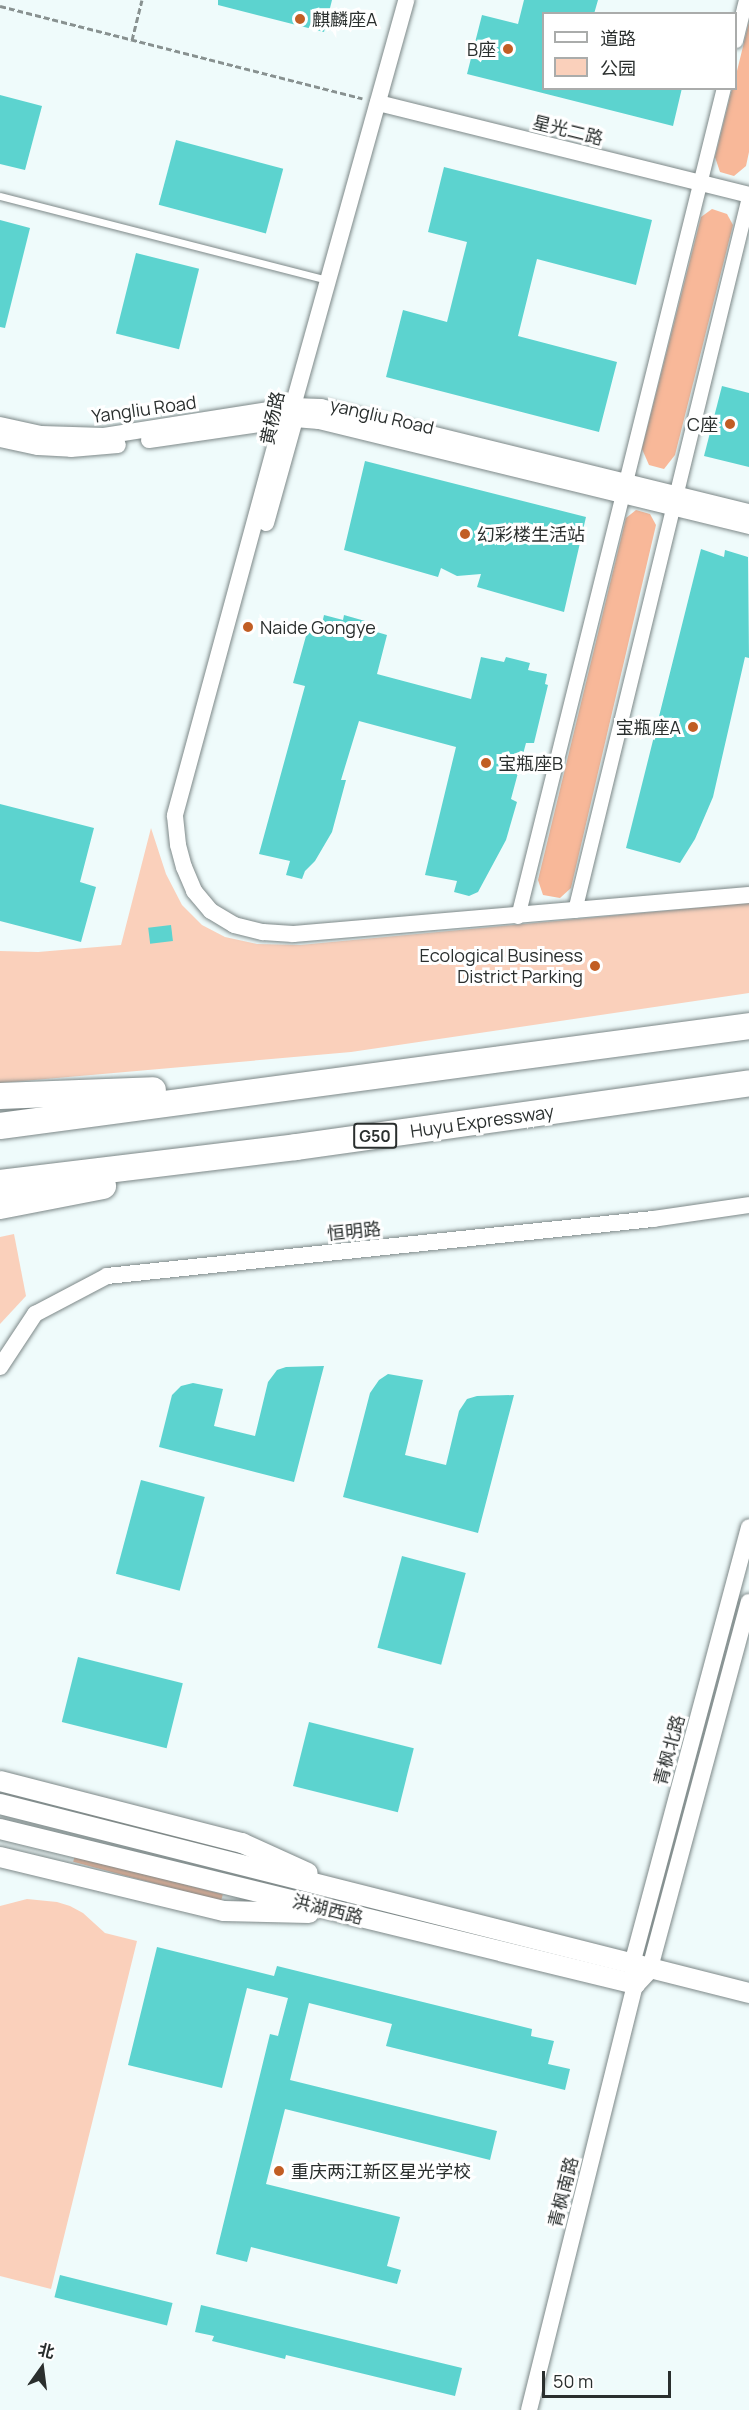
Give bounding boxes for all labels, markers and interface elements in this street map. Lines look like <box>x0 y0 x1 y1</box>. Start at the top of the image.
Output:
place label: 麒麟座A <box>312 8 377 30</box>
marker: 麒麟座A <box>293 12 307 26</box>
legend <box>542 12 737 90</box>
text: 道路 <box>600 26 636 50</box>
place label: B座 <box>467 38 496 60</box>
marker: B座 <box>501 42 515 56</box>
text: 公园 <box>600 56 636 80</box>
street label: 星光二路 <box>530 111 606 149</box>
street label: 黄杨路 <box>256 389 288 447</box>
street label: Yangliu Road <box>90 391 198 427</box>
street label: yangliu Road <box>328 394 436 438</box>
place label: C座 <box>687 413 718 435</box>
marker: C座 <box>723 417 737 431</box>
place label: 幻彩楼生活站 <box>477 523 585 545</box>
marker: 幻彩楼生活站 <box>458 527 472 541</box>
place label: Naide Gongye <box>260 616 376 638</box>
marker: Naide Gongye <box>241 620 255 634</box>
place label: 宝瓶座A <box>616 716 681 738</box>
marker: 宝瓶座A <box>686 720 700 734</box>
place label: 宝瓶座B <box>498 752 563 774</box>
marker: 宝瓶座B <box>479 756 493 770</box>
place label: Ecological Business District Parking <box>420 945 583 988</box>
marker: Ecological Business District Parking <box>588 959 602 973</box>
street label: Huyu Expressway <box>409 1100 555 1142</box>
road number: G50 <box>352 1123 398 1149</box>
street label: 恒明路 <box>326 1217 382 1245</box>
street label: 青枫北路 <box>649 1712 689 1788</box>
street label: 洪湖西路 <box>290 1890 366 1928</box>
street label: 青枫南路 <box>544 2154 582 2230</box>
place label: 重庆两江新区星光学校 <box>291 2160 471 2182</box>
marker: 重庆两江新区星光学校 <box>272 2164 286 2178</box>
north arrow <box>12 2338 72 2398</box>
text: 北 <box>36 2338 57 2363</box>
scale bar <box>545 2359 674 2397</box>
text: 50 m <box>553 2369 593 2393</box>

